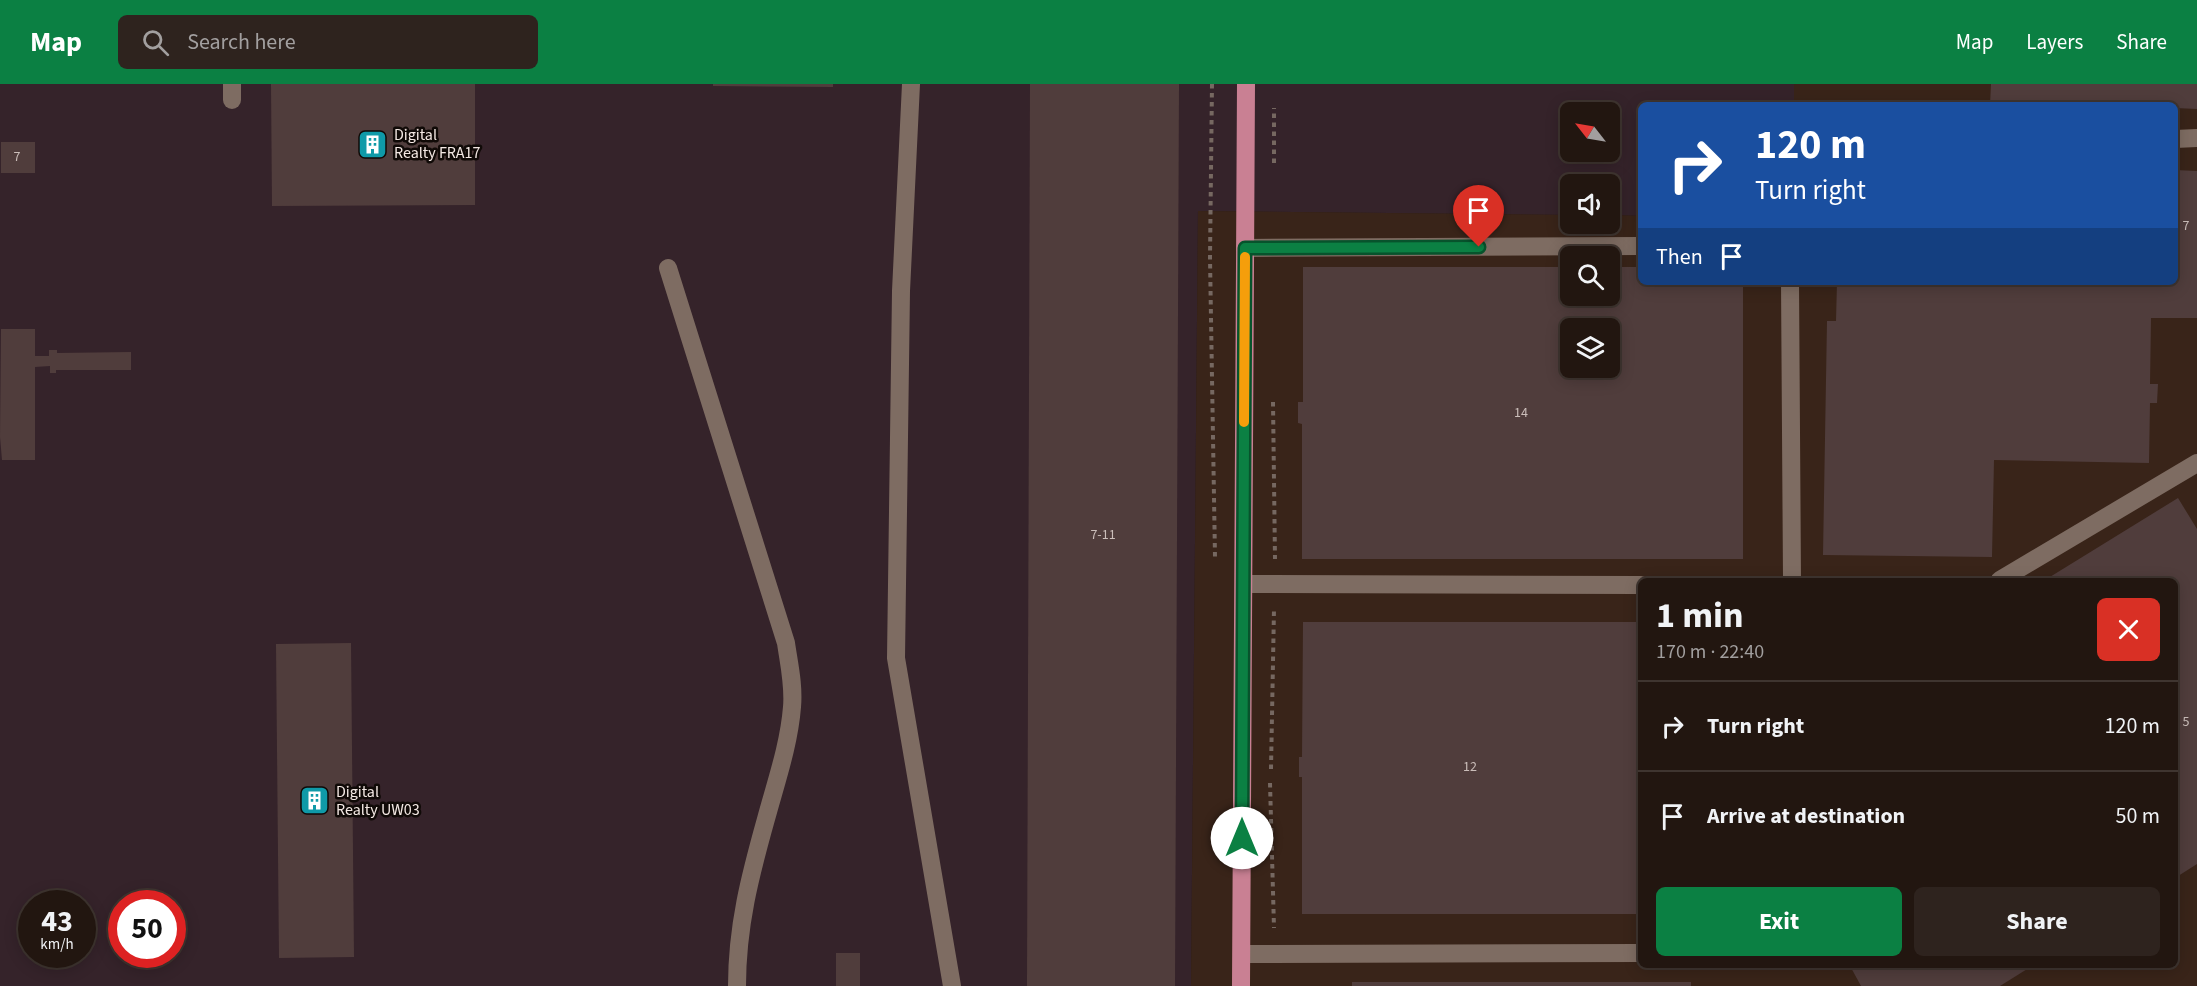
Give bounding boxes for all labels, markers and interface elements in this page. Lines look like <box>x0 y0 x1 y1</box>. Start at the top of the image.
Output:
search box <box>118 15 538 69</box>
text: Map <box>30 22 82 62</box>
icon: search <box>139 26 172 59</box>
text: Search here <box>187 26 296 58</box>
text: Map <box>1956 27 1993 57</box>
text: Layers <box>2026 27 2083 57</box>
text: Share <box>2116 27 2167 57</box>
north arrow <box>1560 102 1620 162</box>
map controls <box>1560 102 1620 378</box>
text: 120 m <box>1755 115 1866 175</box>
place label: Digital Realty FRA17 <box>394 124 480 164</box>
icon: right <box>1656 126 1734 204</box>
building icon: Digital Realty FRA17 <box>357 128 389 160</box>
house number: 7 <box>14 147 21 167</box>
text: Turn right <box>1755 171 1866 210</box>
button: sound <box>1560 174 1620 234</box>
pin <box>1453 185 1504 247</box>
icon: arrive <box>1462 194 1495 227</box>
house number: 7 <box>2183 216 2190 236</box>
icon: arrive <box>1715 240 1748 273</box>
text: Then <box>1656 241 1703 273</box>
button: search <box>1560 246 1620 306</box>
button: layers <box>1560 318 1620 378</box>
house number: 14 <box>1514 403 1528 423</box>
house number: 7-11 <box>1090 525 1116 545</box>
text: 1 min <box>1656 590 1744 641</box>
button: close <box>2097 598 2160 661</box>
text: 170 m · 22:40 <box>1656 638 1764 666</box>
icon: right <box>1656 710 1689 743</box>
text: Turn right <box>1707 710 1804 742</box>
text: 120 m <box>2105 710 2160 742</box>
house number: 5 <box>2183 712 2190 732</box>
house number: 12 <box>1463 757 1477 777</box>
place label: Digital Realty UW03 <box>336 781 420 821</box>
building icon: Digital Realty UW03 <box>299 785 331 817</box>
icon: arrive <box>1656 800 1689 833</box>
text: Arrive at destination <box>1707 800 1905 832</box>
text: 50 m <box>2115 800 2160 832</box>
position arrow <box>1210 806 1274 870</box>
button: Exit <box>1656 887 1902 956</box>
button: Share <box>1914 887 2160 956</box>
speed limit sign: 50 <box>108 890 186 968</box>
text: 43 <box>41 900 73 943</box>
text: km/h <box>40 934 74 955</box>

